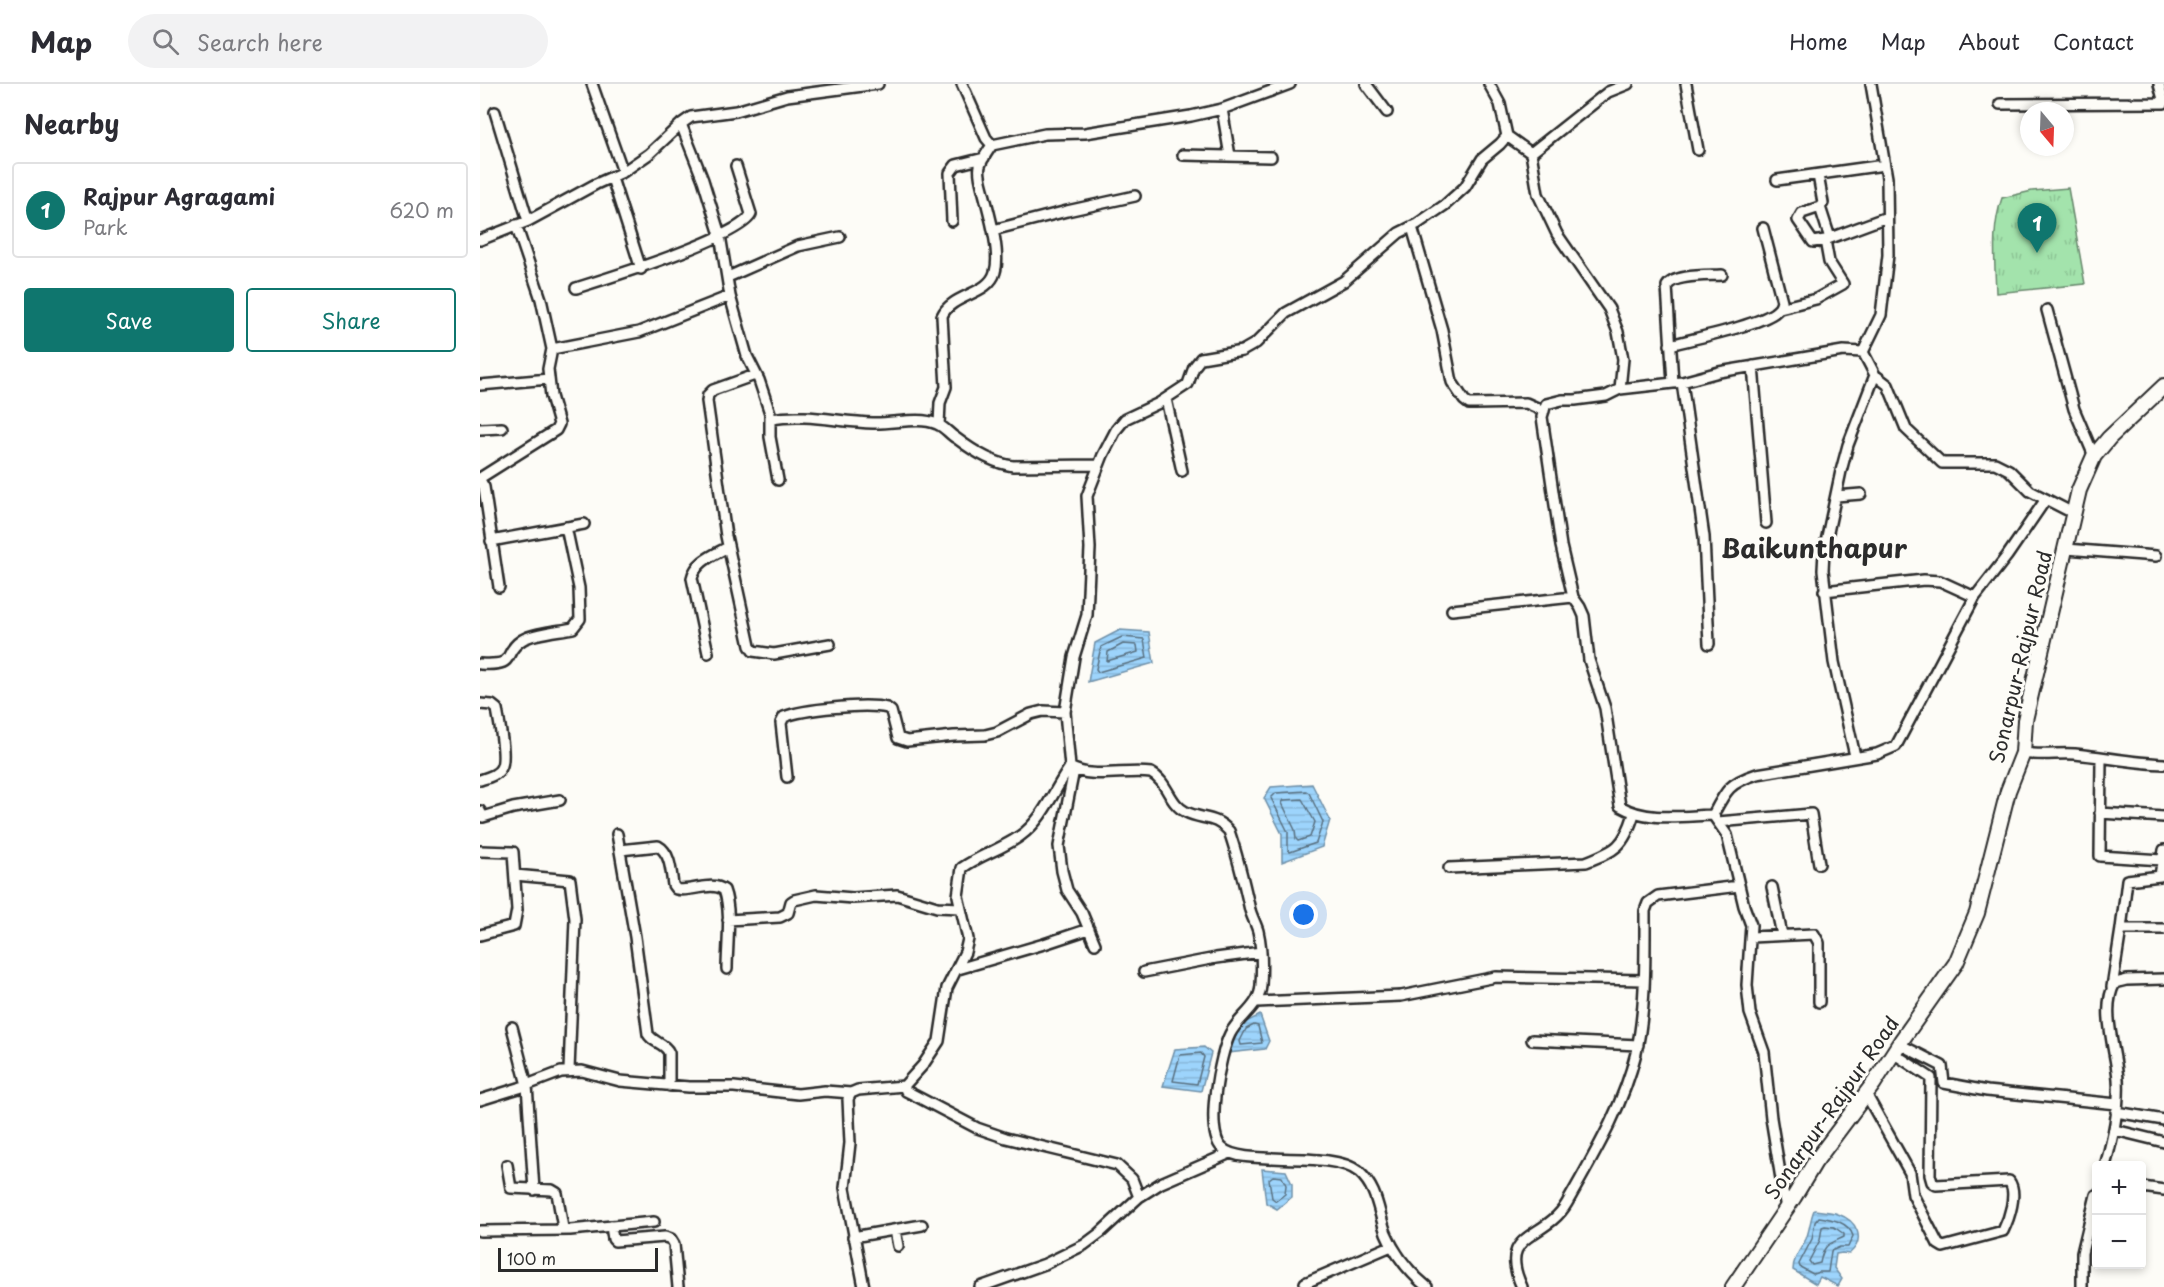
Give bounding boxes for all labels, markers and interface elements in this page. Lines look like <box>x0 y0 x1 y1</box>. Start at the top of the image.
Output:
search box <box>128 14 548 68</box>
text: Map <box>30 20 92 63</box>
icon: search <box>149 25 182 58</box>
text: Search here <box>197 25 323 58</box>
text: Home <box>1789 25 1848 57</box>
text: Map <box>1881 25 1926 57</box>
text: About <box>1959 25 2020 57</box>
text: Contact <box>2053 25 2134 57</box>
north arrow <box>2020 102 2074 156</box>
text: Nearby <box>24 104 119 143</box>
text: Rajpur Agragami <box>83 179 275 212</box>
text: 1 <box>41 195 50 225</box>
text: 620 m <box>390 195 454 225</box>
pin: 1 <box>2018 204 2056 253</box>
text: Park <box>83 212 128 242</box>
button: Save <box>24 288 234 352</box>
button: Share <box>246 288 456 352</box>
district label: Baikunthapur <box>1721 528 1908 567</box>
street label: Sonarpur-Rajpur Road <box>1981 547 2059 766</box>
your location <box>1289 900 1318 929</box>
street label: Sonarpur-Rajpur Road <box>1756 1010 1906 1205</box>
map controls <box>2092 1161 2146 1269</box>
button: + <box>2092 1161 2146 1215</box>
button: − <box>2092 1215 2146 1269</box>
scale bar <box>498 1245 658 1272</box>
text: 100 m <box>507 1246 556 1270</box>

